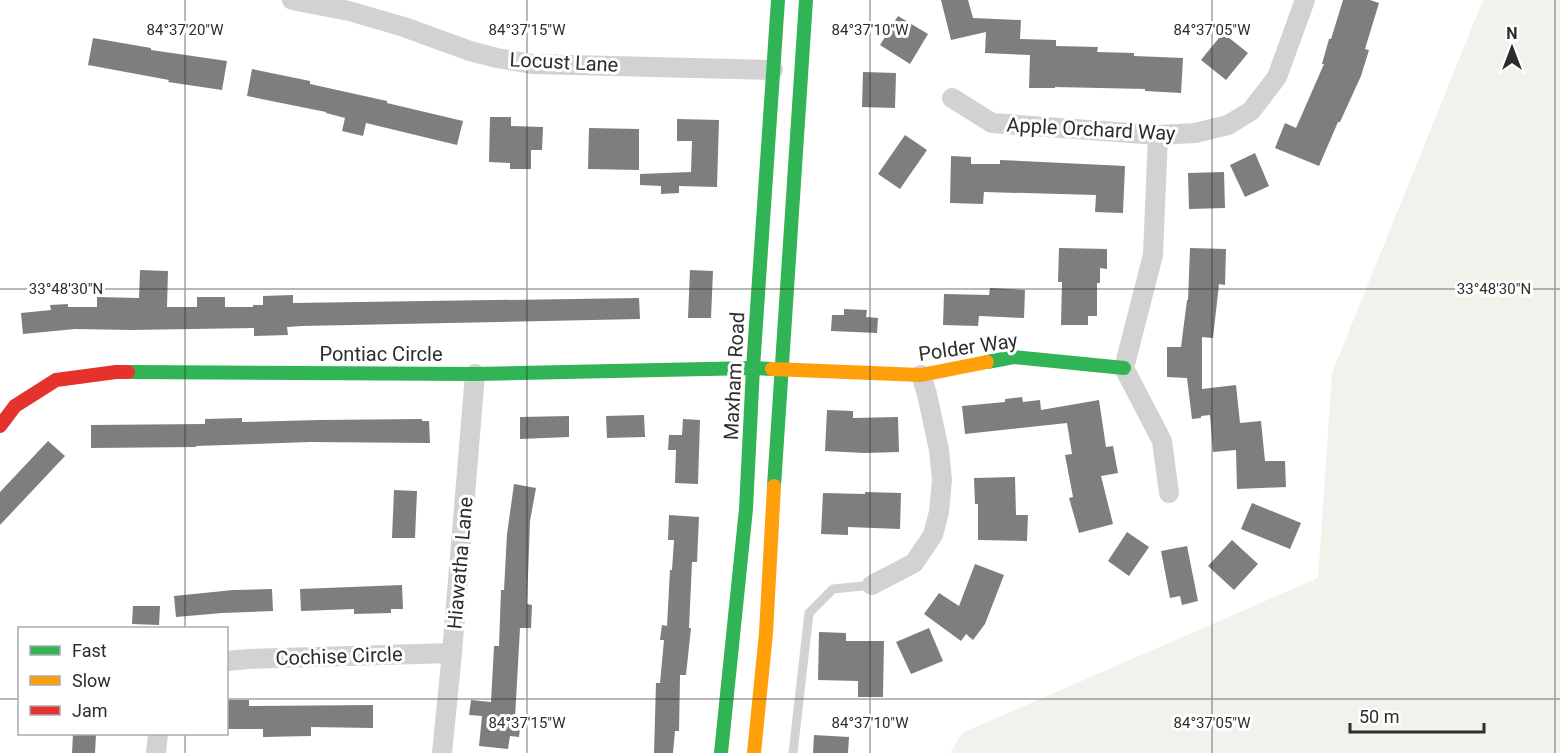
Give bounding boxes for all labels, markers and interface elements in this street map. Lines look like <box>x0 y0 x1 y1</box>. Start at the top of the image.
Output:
north arrow <box>1482 18 1542 78</box>
text: 84°37'20"W <box>147 21 223 39</box>
text: 84°37'15"W <box>489 21 565 39</box>
text: 84°37'10"W <box>832 21 908 39</box>
text: 84°37'05"W <box>1174 21 1250 39</box>
text: N <box>1506 24 1518 43</box>
street label: Locust Lane <box>509 47 619 77</box>
street label: Apple Orchard Way <box>1006 113 1177 145</box>
text: 33°48'30"N <box>29 280 103 298</box>
text: 33°48'30"N <box>1457 280 1531 298</box>
street label: Maxham Road <box>719 311 749 441</box>
street label: Polder Way <box>917 328 1020 366</box>
street label: Pontiac Circle <box>319 342 443 366</box>
street label: Hiawatha Lane <box>442 496 478 630</box>
legend <box>18 627 228 735</box>
text: Fast <box>72 640 107 661</box>
street label: Cochise Circle <box>275 642 403 670</box>
text: Slow <box>72 670 111 691</box>
scale bar <box>1350 696 1484 734</box>
text: Jam <box>72 700 108 721</box>
text: 50 m <box>1359 706 1399 727</box>
text: 84°37'15"W <box>489 714 565 732</box>
text: 84°37'10"W <box>832 714 908 732</box>
text: 84°37'05"W <box>1174 714 1250 732</box>

